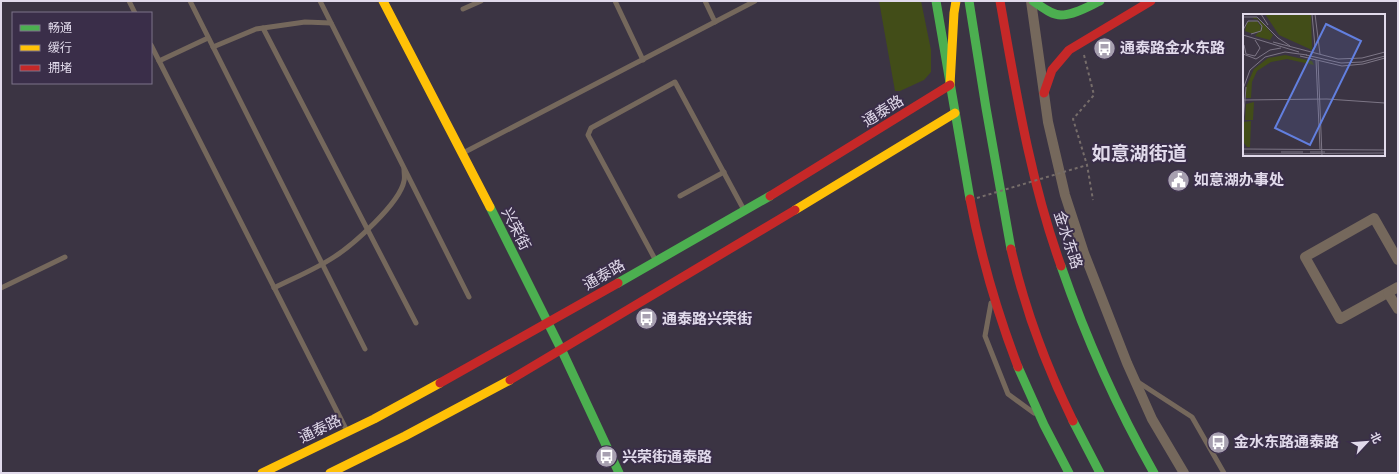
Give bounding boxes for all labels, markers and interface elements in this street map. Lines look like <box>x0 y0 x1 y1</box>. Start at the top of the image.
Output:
legend <box>12 12 152 84</box>
inset map <box>1243 14 1385 156</box>
text: 畅通 <box>48 21 72 35</box>
bus stop icon: 通泰路金水东路 <box>1092 35 1118 61</box>
place label: 通泰路金水东路 <box>1120 39 1225 57</box>
text: 缓行 <box>48 41 72 55</box>
text: 拥堵 <box>48 61 72 75</box>
street label: 通泰路 <box>859 91 907 131</box>
district label: 如意湖街道 <box>1091 142 1187 165</box>
public building icon: 如意湖办事处 <box>1166 167 1192 193</box>
place label: 如意湖办事处 <box>1194 171 1284 189</box>
street label: 兴荣街 <box>498 205 534 253</box>
street label: 金水东路 <box>1050 209 1086 271</box>
street label: 通泰路 <box>580 256 628 294</box>
bus stop icon: 通泰路兴荣街 <box>634 306 660 332</box>
place label: 通泰路兴荣街 <box>662 310 752 328</box>
street label: 通泰路 <box>296 411 344 447</box>
north arrow <box>1347 422 1387 462</box>
bus stop icon: 金水东路通泰路 <box>1205 429 1231 455</box>
text: 北 <box>1367 430 1384 446</box>
place label: 金水东路通泰路 <box>1234 433 1339 451</box>
bus stop icon: 兴荣街通泰路 <box>593 444 619 470</box>
place label: 兴荣街通泰路 <box>622 448 712 466</box>

